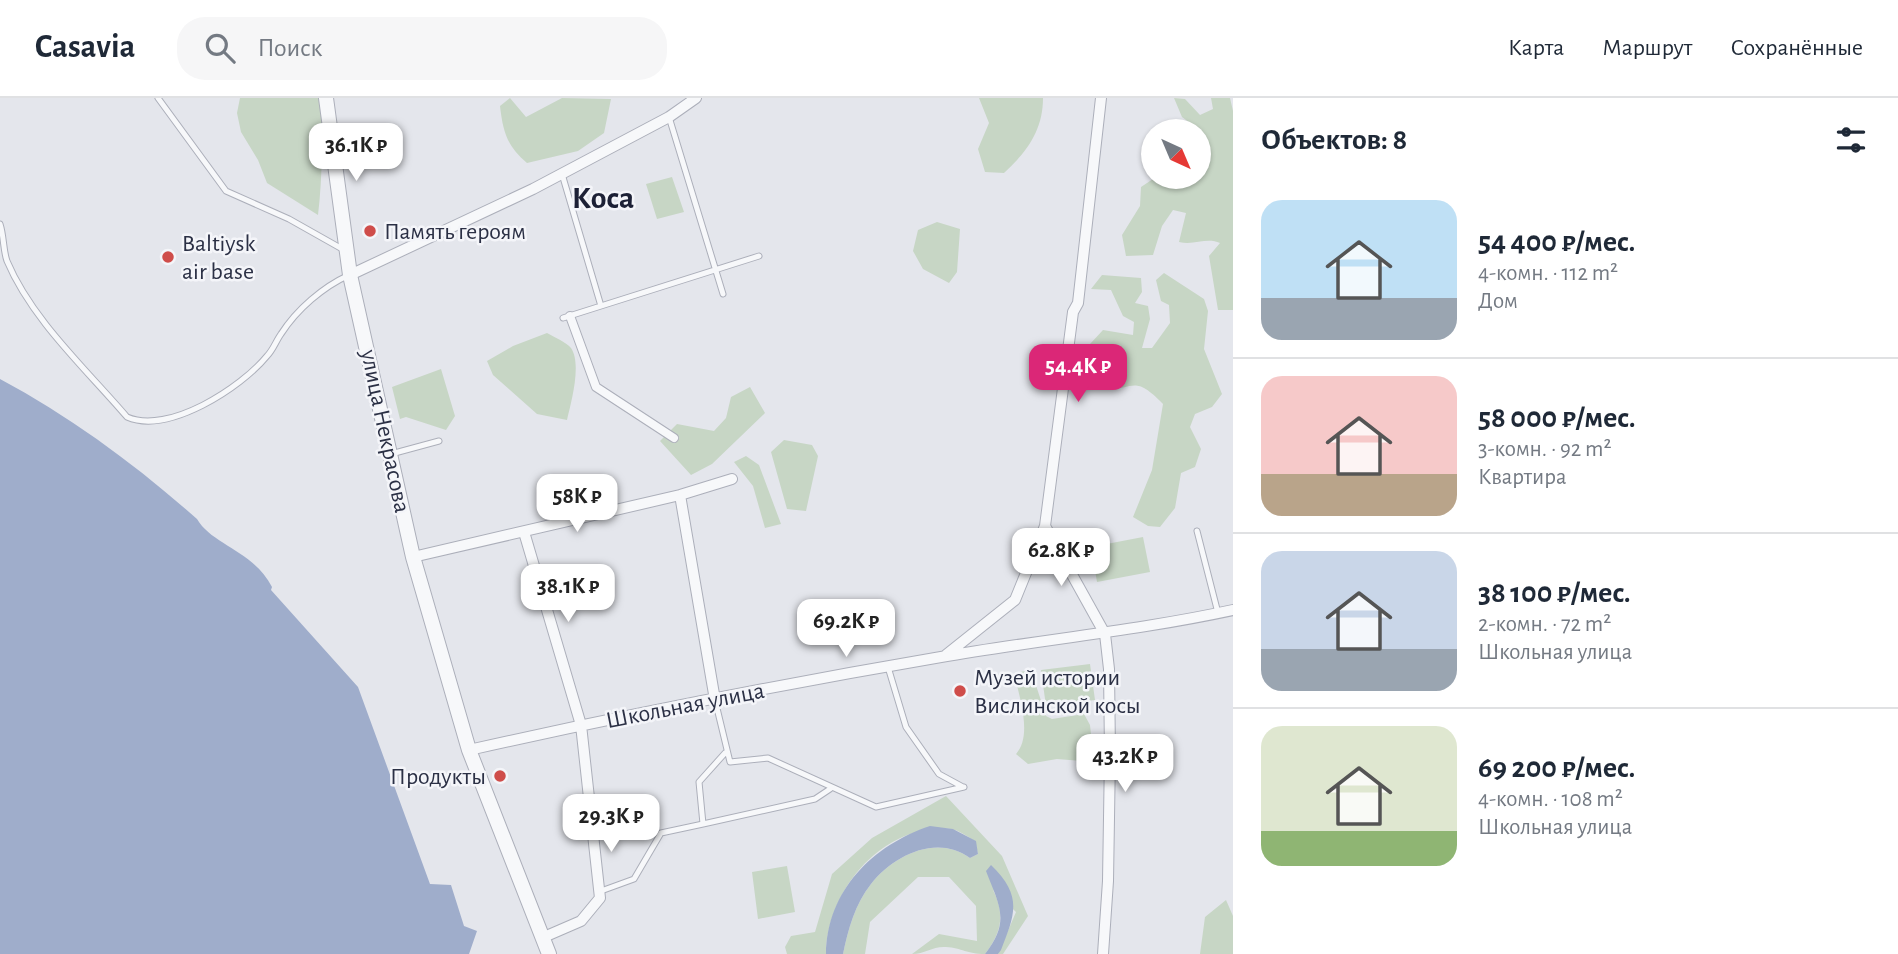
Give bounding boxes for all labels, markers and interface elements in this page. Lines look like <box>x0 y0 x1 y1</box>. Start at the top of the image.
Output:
search box <box>177 17 667 80</box>
icon: search <box>201 29 239 67</box>
text: Casavia <box>35 31 135 64</box>
text: Поиск <box>257 35 322 61</box>
text: Карта <box>1508 36 1564 60</box>
text: Маршрут <box>1602 36 1692 60</box>
text: Сохранённые <box>1730 36 1863 60</box>
north arrow <box>1141 119 1211 189</box>
map controls <box>1141 119 1211 189</box>
icon: filters <box>1832 121 1870 159</box>
pin: 36.1K ₽ <box>291 123 421 183</box>
text: Объектов: 8 <box>1261 125 1407 155</box>
text: 36.1K ₽ <box>325 134 387 157</box>
district label: Коса <box>572 182 634 214</box>
place label: Память героям <box>384 220 526 244</box>
marker: Память героям <box>362 223 378 239</box>
text: 54 400 ₽/мес. <box>1478 227 1635 257</box>
icon: home <box>1317 228 1401 312</box>
place label: Baltiysk air base <box>182 232 255 284</box>
marker: Baltiysk air base <box>160 249 176 265</box>
text: 4-комн. · 112 m² <box>1478 262 1618 285</box>
text: Дом <box>1478 290 1518 313</box>
pin: 54.4K ₽ <box>1013 344 1143 404</box>
street label: улица Некрасова <box>356 347 414 515</box>
text: 54.4K ₽ <box>1045 355 1111 378</box>
text: 58 000 ₽/мес. <box>1478 403 1636 433</box>
icon: home <box>1317 404 1401 488</box>
text: 3-комн. · 92 m² <box>1478 438 1612 461</box>
text: Квартира <box>1478 466 1566 489</box>
pin: 58K ₽ <box>528 474 626 534</box>
text: 58K ₽ <box>553 485 601 508</box>
pin: 62.8K ₽ <box>996 528 1126 588</box>
text: 62.8K ₽ <box>1028 539 1094 562</box>
pin: 38.1K ₽ <box>503 564 633 624</box>
text: 38.1K ₽ <box>537 575 599 598</box>
text: 38 100 ₽/мес. <box>1478 578 1631 608</box>
icon: home <box>1317 579 1401 663</box>
pin: 69.2K ₽ <box>781 600 911 659</box>
text: 69.2K ₽ <box>813 610 879 633</box>
text: 2-комн. · 72 m² <box>1478 613 1611 636</box>
text: Школьная улица <box>1478 641 1632 664</box>
place label: Музей истории Вислинской косы <box>974 666 1141 718</box>
street label: Школьная улица <box>604 679 766 733</box>
marker: Музей истории Вислинской косы <box>952 683 968 699</box>
pin: 43.2K ₽ <box>1060 734 1190 794</box>
text: 43.2K ₽ <box>1092 745 1158 768</box>
text: 69 200 ₽/мес. <box>1478 753 1635 783</box>
icon: home <box>1317 754 1401 838</box>
place label: Продукты <box>390 765 486 789</box>
marker: Продукты <box>492 768 508 784</box>
text: 4-комн. · 108 m² <box>1478 788 1623 811</box>
pin: 29.3K ₽ <box>546 794 676 854</box>
text: 29.3K ₽ <box>579 805 643 828</box>
text: Школьная улица <box>1478 816 1632 839</box>

